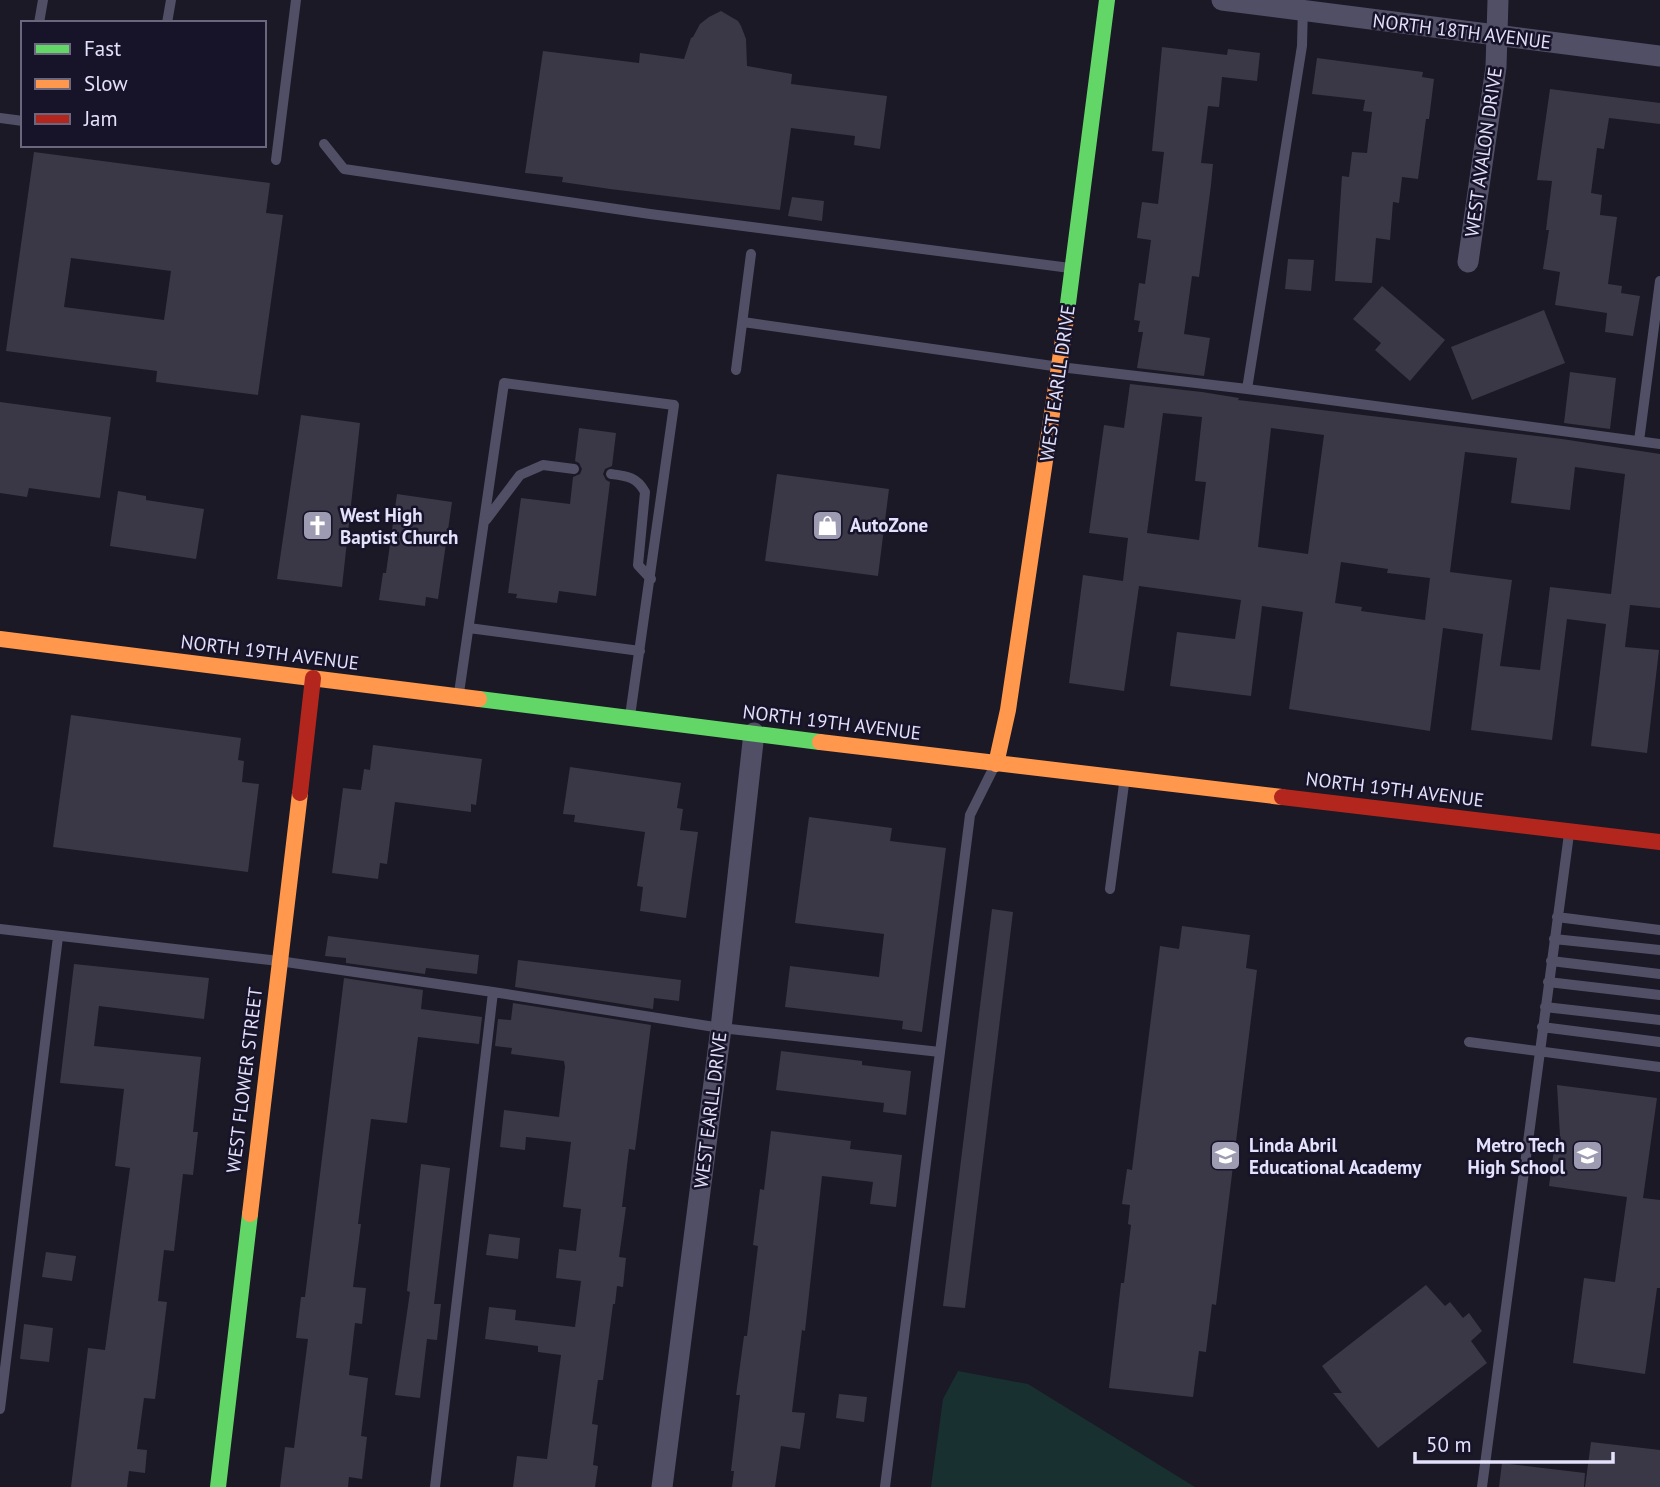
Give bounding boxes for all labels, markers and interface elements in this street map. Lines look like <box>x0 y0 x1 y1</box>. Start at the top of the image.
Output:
street label: NORTH 18TH AVENUE <box>1372 8 1552 54</box>
legend <box>21 21 266 147</box>
text: Fast <box>84 35 121 62</box>
street label: WEST AVALON DRIVE <box>1459 66 1507 238</box>
text: Slow <box>84 70 128 97</box>
text: Jam <box>83 105 118 132</box>
street label: WEST EARLL DRIVE <box>1034 303 1080 463</box>
place label: West High Baptist Church <box>340 503 458 549</box>
shop icon: AutoZone <box>810 508 844 542</box>
church icon: West High Baptist Church <box>300 509 334 543</box>
place label: AutoZone <box>850 513 928 537</box>
street label: NORTH 19TH AVENUE <box>180 629 360 675</box>
street label: NORTH 19TH AVENUE <box>742 699 922 745</box>
street label: NORTH 19TH AVENUE <box>1305 766 1485 812</box>
street label: WEST FLOWER STREET <box>221 985 267 1174</box>
street label: WEST EARLL DRIVE <box>688 1030 732 1190</box>
place label: Linda Abril Educational Academy <box>1249 1133 1422 1179</box>
place label: Metro Tech High School <box>1468 1133 1565 1179</box>
school or university icon: Linda Abril Educational Academy <box>1209 1139 1243 1173</box>
school or university icon: Metro Tech High School <box>1571 1139 1605 1173</box>
scale bar <box>1415 1420 1613 1464</box>
text: 50 m <box>1426 1431 1472 1458</box>

